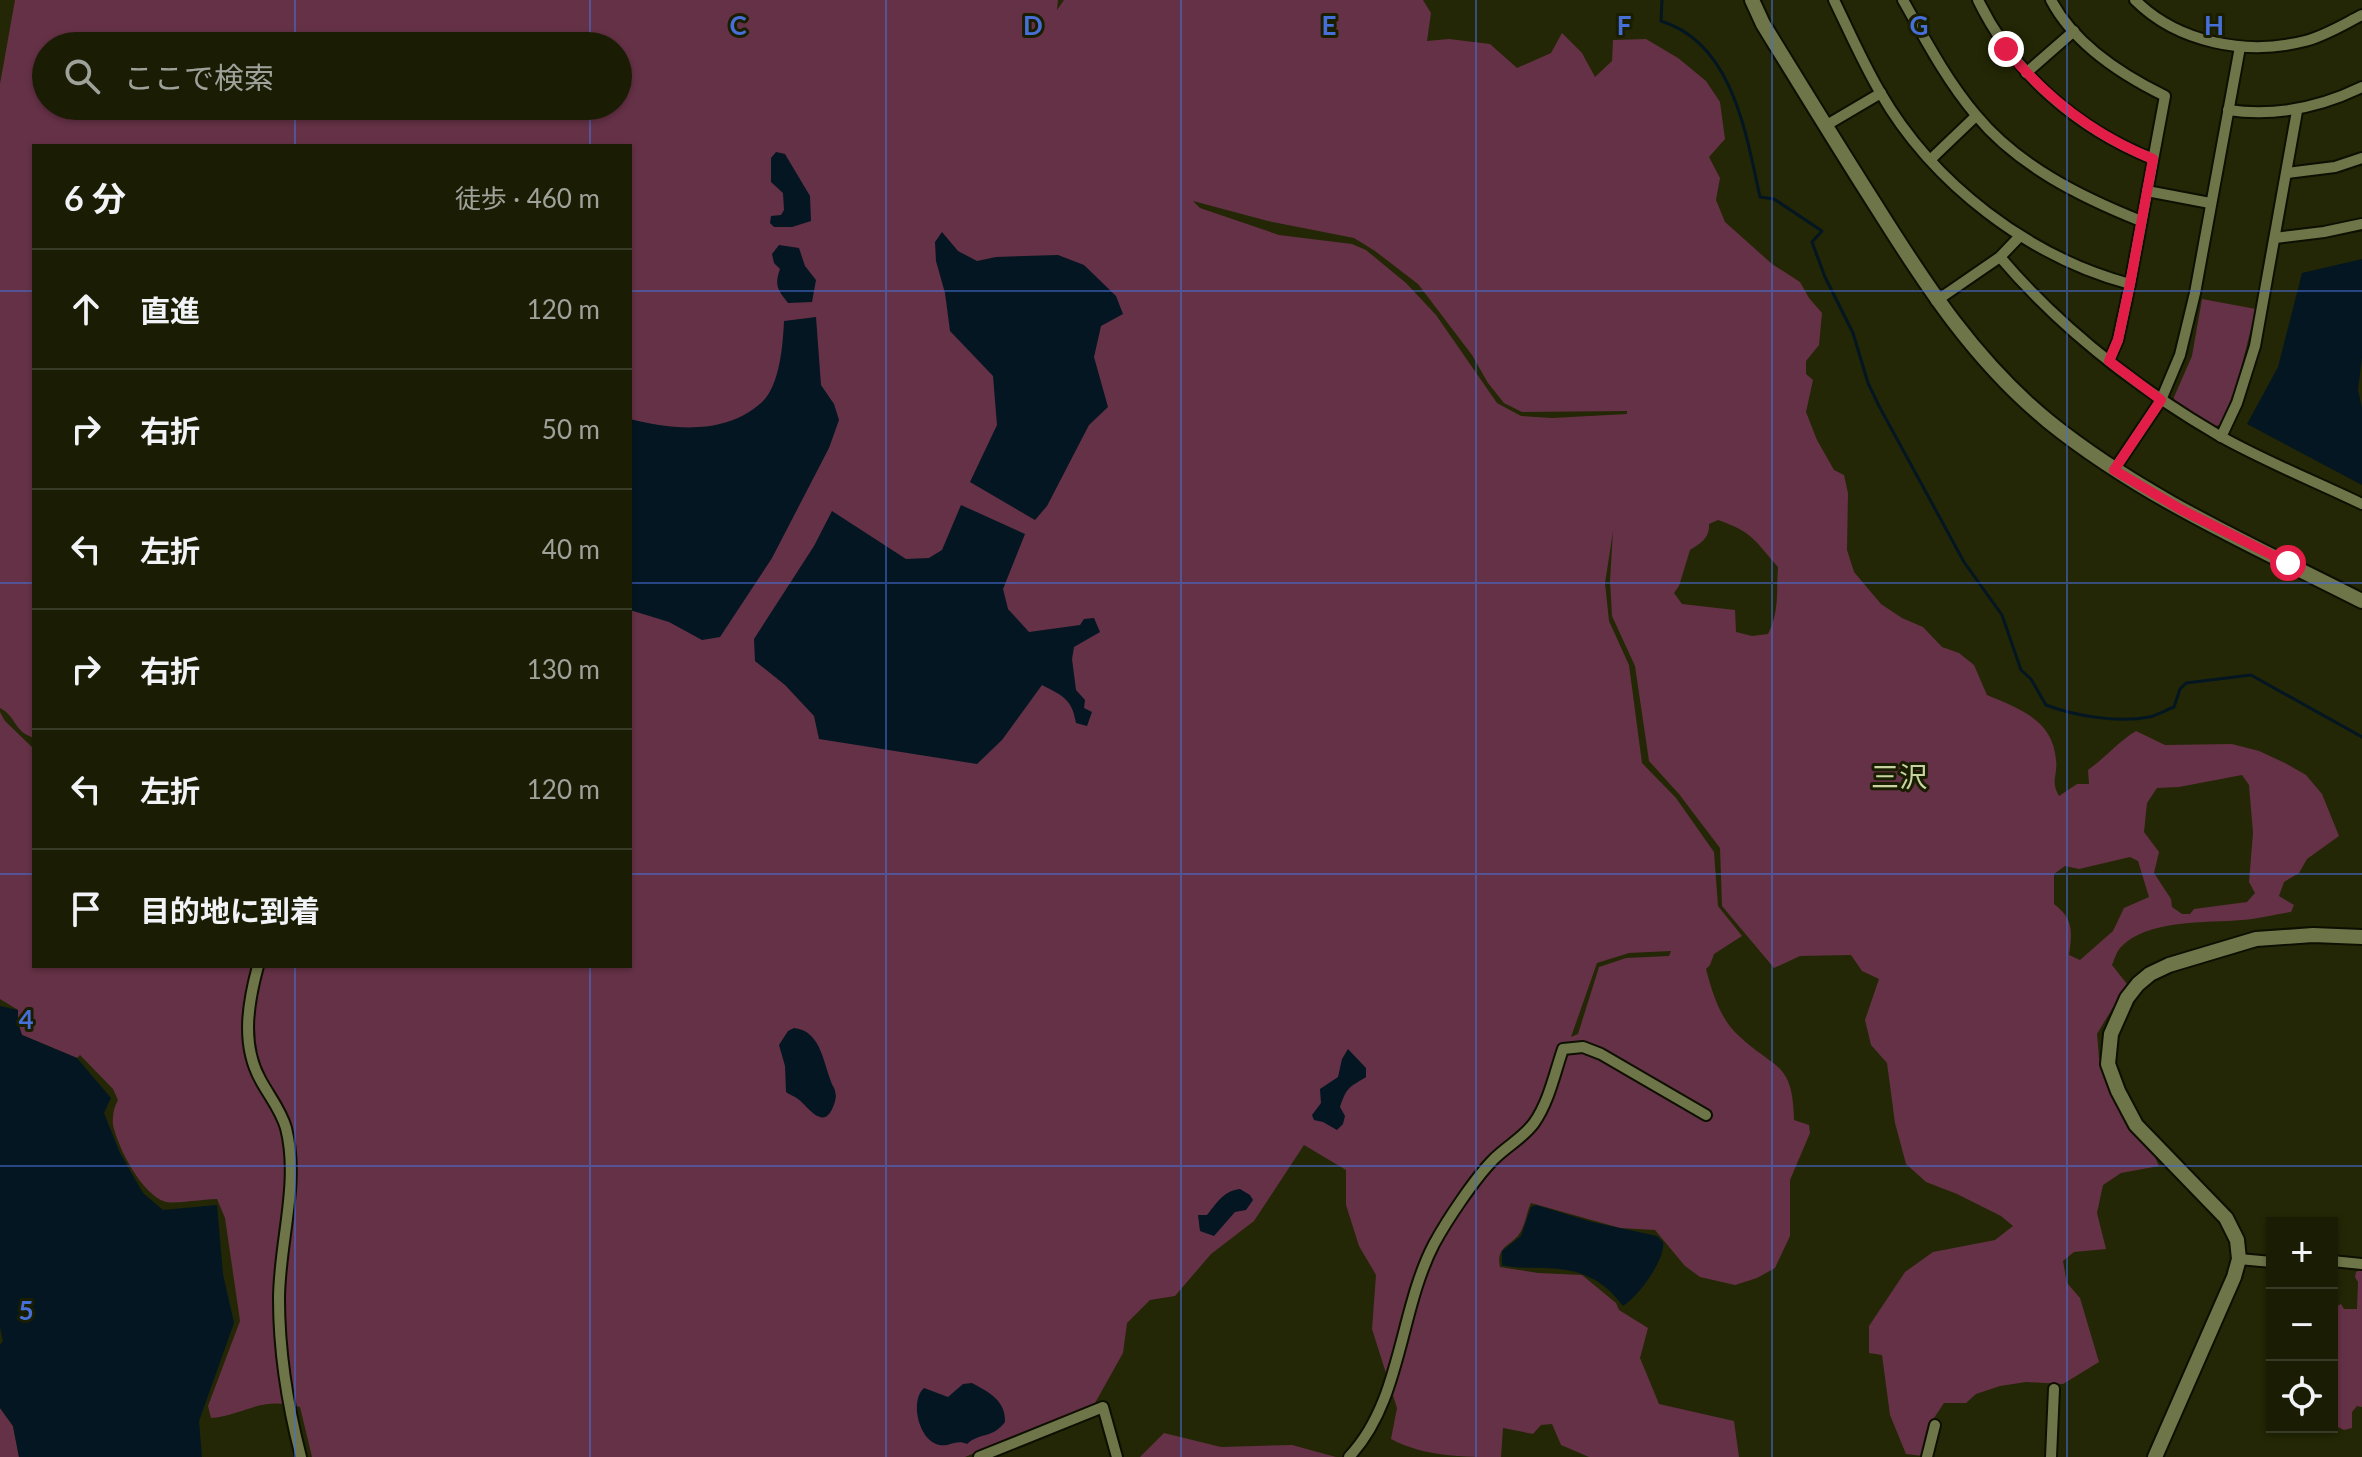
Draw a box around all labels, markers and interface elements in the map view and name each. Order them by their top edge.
text: C [729,9,747,41]
text: D [1023,9,1043,41]
text: E [1322,9,1336,41]
text: F [1617,9,1631,41]
text: G [1910,9,1928,41]
text: H [2204,9,2224,41]
route end [1988,31,2024,67]
search box [32,32,632,120]
icon: search [60,54,104,98]
text: ここで検索 [124,59,274,95]
text: 6 分 [64,177,126,218]
text: 徒歩 · 460 m [455,182,600,214]
icon: ahead [64,287,108,331]
text: 直進 [140,292,200,328]
text: 120 m [527,293,600,325]
icon: right [64,407,108,451]
text: 右折 [140,412,200,448]
text: 50 m [542,413,600,445]
icon: left [64,527,108,571]
text: 左折 [140,532,200,568]
text: 40 m [542,533,600,565]
route start [2270,545,2306,581]
icon: right [64,647,108,691]
text: 右折 [140,652,200,688]
text: 130 m [527,653,600,685]
district label: 三沢 [1871,759,1927,793]
icon: left [64,767,108,811]
text: 左折 [140,772,200,808]
text: 120 m [527,773,600,805]
icon: arrive [64,887,108,931]
text: 目的地に到着 [140,892,320,928]
text: 4 [18,1003,34,1035]
map controls [2266,1217,2338,1433]
button: + [2266,1217,2338,1289]
button: − [2266,1289,2338,1361]
text: 5 [18,1294,34,1326]
button: locate [2266,1361,2338,1433]

